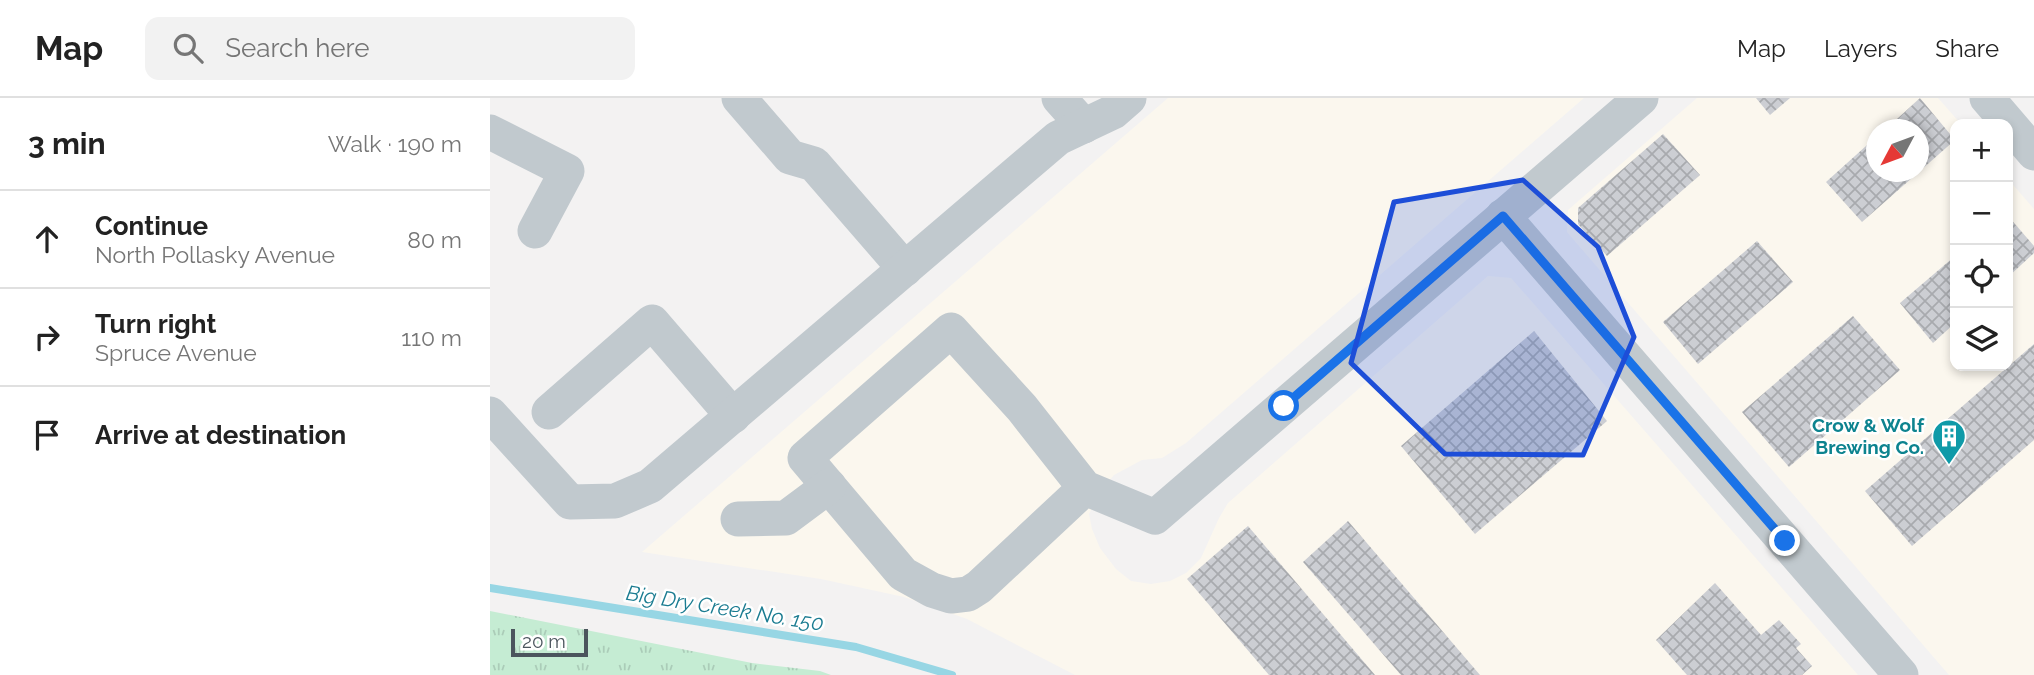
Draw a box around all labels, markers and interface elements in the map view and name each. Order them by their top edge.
search box [145,17,635,80]
text: Map [35,29,103,68]
icon: search [169,29,207,67]
text: Search here [225,33,370,63]
text: Map [1737,34,1786,63]
text: Layers [1824,34,1897,63]
text: Share [1935,34,1999,63]
north arrow [1866,119,1929,182]
map controls [1950,119,2013,371]
button: + [1950,119,2013,182]
text: 3 min [28,126,106,161]
text: Walk · 190 m [328,130,462,157]
button: − [1950,182,2013,245]
text: Continue [95,211,208,241]
icon: ahead [28,220,66,258]
text: 80 m [407,226,462,253]
text: North Pollasky Avenue [95,241,335,268]
button: locate [1950,245,2013,308]
button: layers [1950,308,2013,371]
text: Turn right [95,309,216,339]
icon: right [28,318,66,356]
text: 110 m [401,324,462,351]
text: Spruce Avenue [95,339,257,366]
route start [1268,390,1299,421]
place label: Crow & Wolf Brewing Co. [1812,414,1925,458]
icon: arrive [28,416,66,454]
building icon: Crow & Wolf Brewing Co. [1930,417,1968,466]
text: Arrive at destination [95,420,346,450]
route end [1769,525,1800,556]
water label: Big Dry Creek No. 150 [624,580,826,636]
scale bar [511,626,588,658]
text: 20 m [522,630,566,652]

